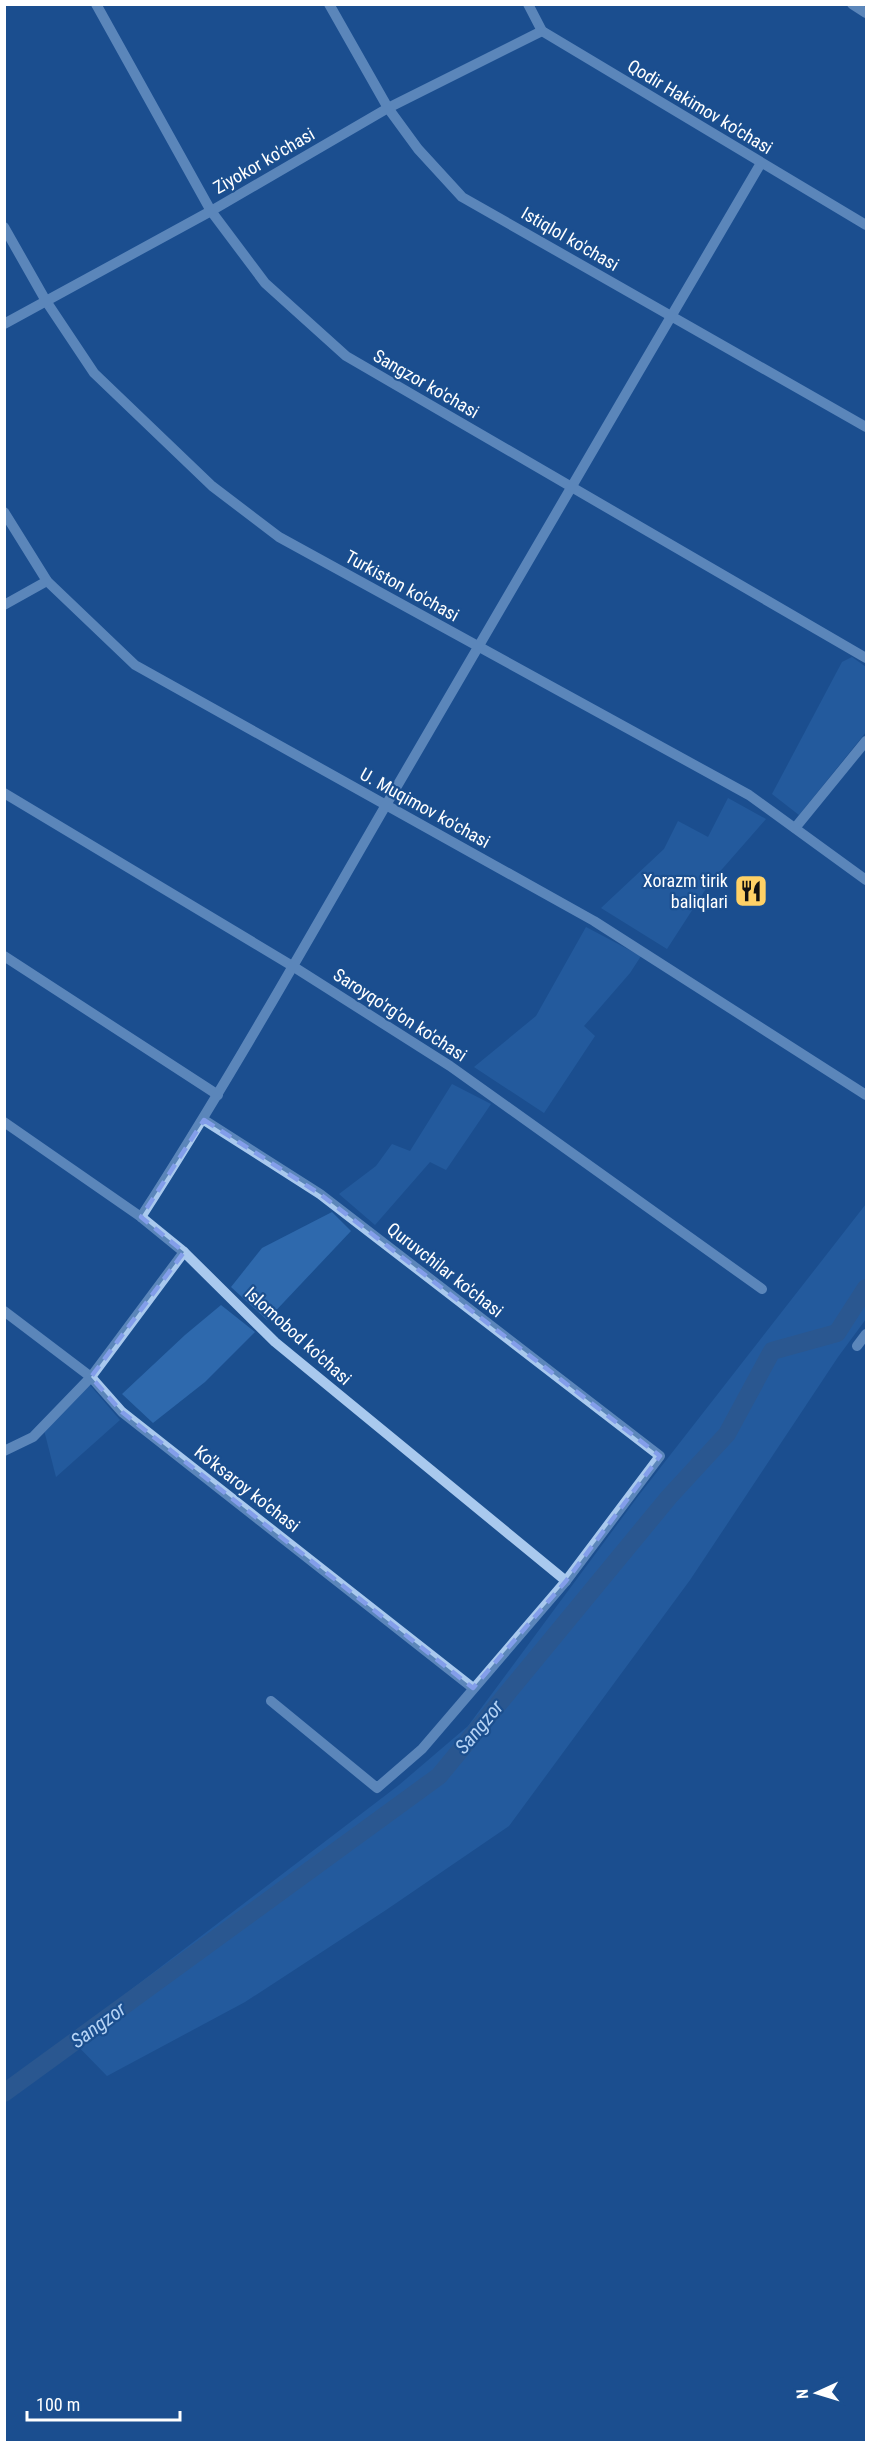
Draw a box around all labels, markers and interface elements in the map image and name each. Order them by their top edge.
street label: Qodir Hakimov ko'chasi [624,55,777,158]
street label: Ziyokor ko'chasi [209,123,318,198]
street label: Istiqlol ko'chasi [518,202,623,275]
street label: Sangzor ko'chasi [370,345,483,422]
street label: Turkiston ko'chasi [342,546,463,625]
street label: U. Muqimov ko'chasi [357,763,494,852]
place label: Xorazm tirik baliqlari [643,870,728,912]
restaurant icon: Xorazm tirik baliqlari [733,873,769,909]
street label: Saroyqo'rg'on ko'chasi [330,964,471,1066]
street label: Quruvchilar ko'chasi [383,1218,507,1321]
street label: Islomobod ko'chasi [241,1282,356,1389]
street label: Ko'ksaroy ko'chasi [190,1441,304,1536]
water label: Sangzor [450,1695,509,1759]
water label: Sangzor [66,1996,131,2053]
north arrow [787,2363,847,2423]
scale bar [27,2384,180,2422]
text: N [793,2388,812,2400]
text: 100 m [36,2394,80,2415]

